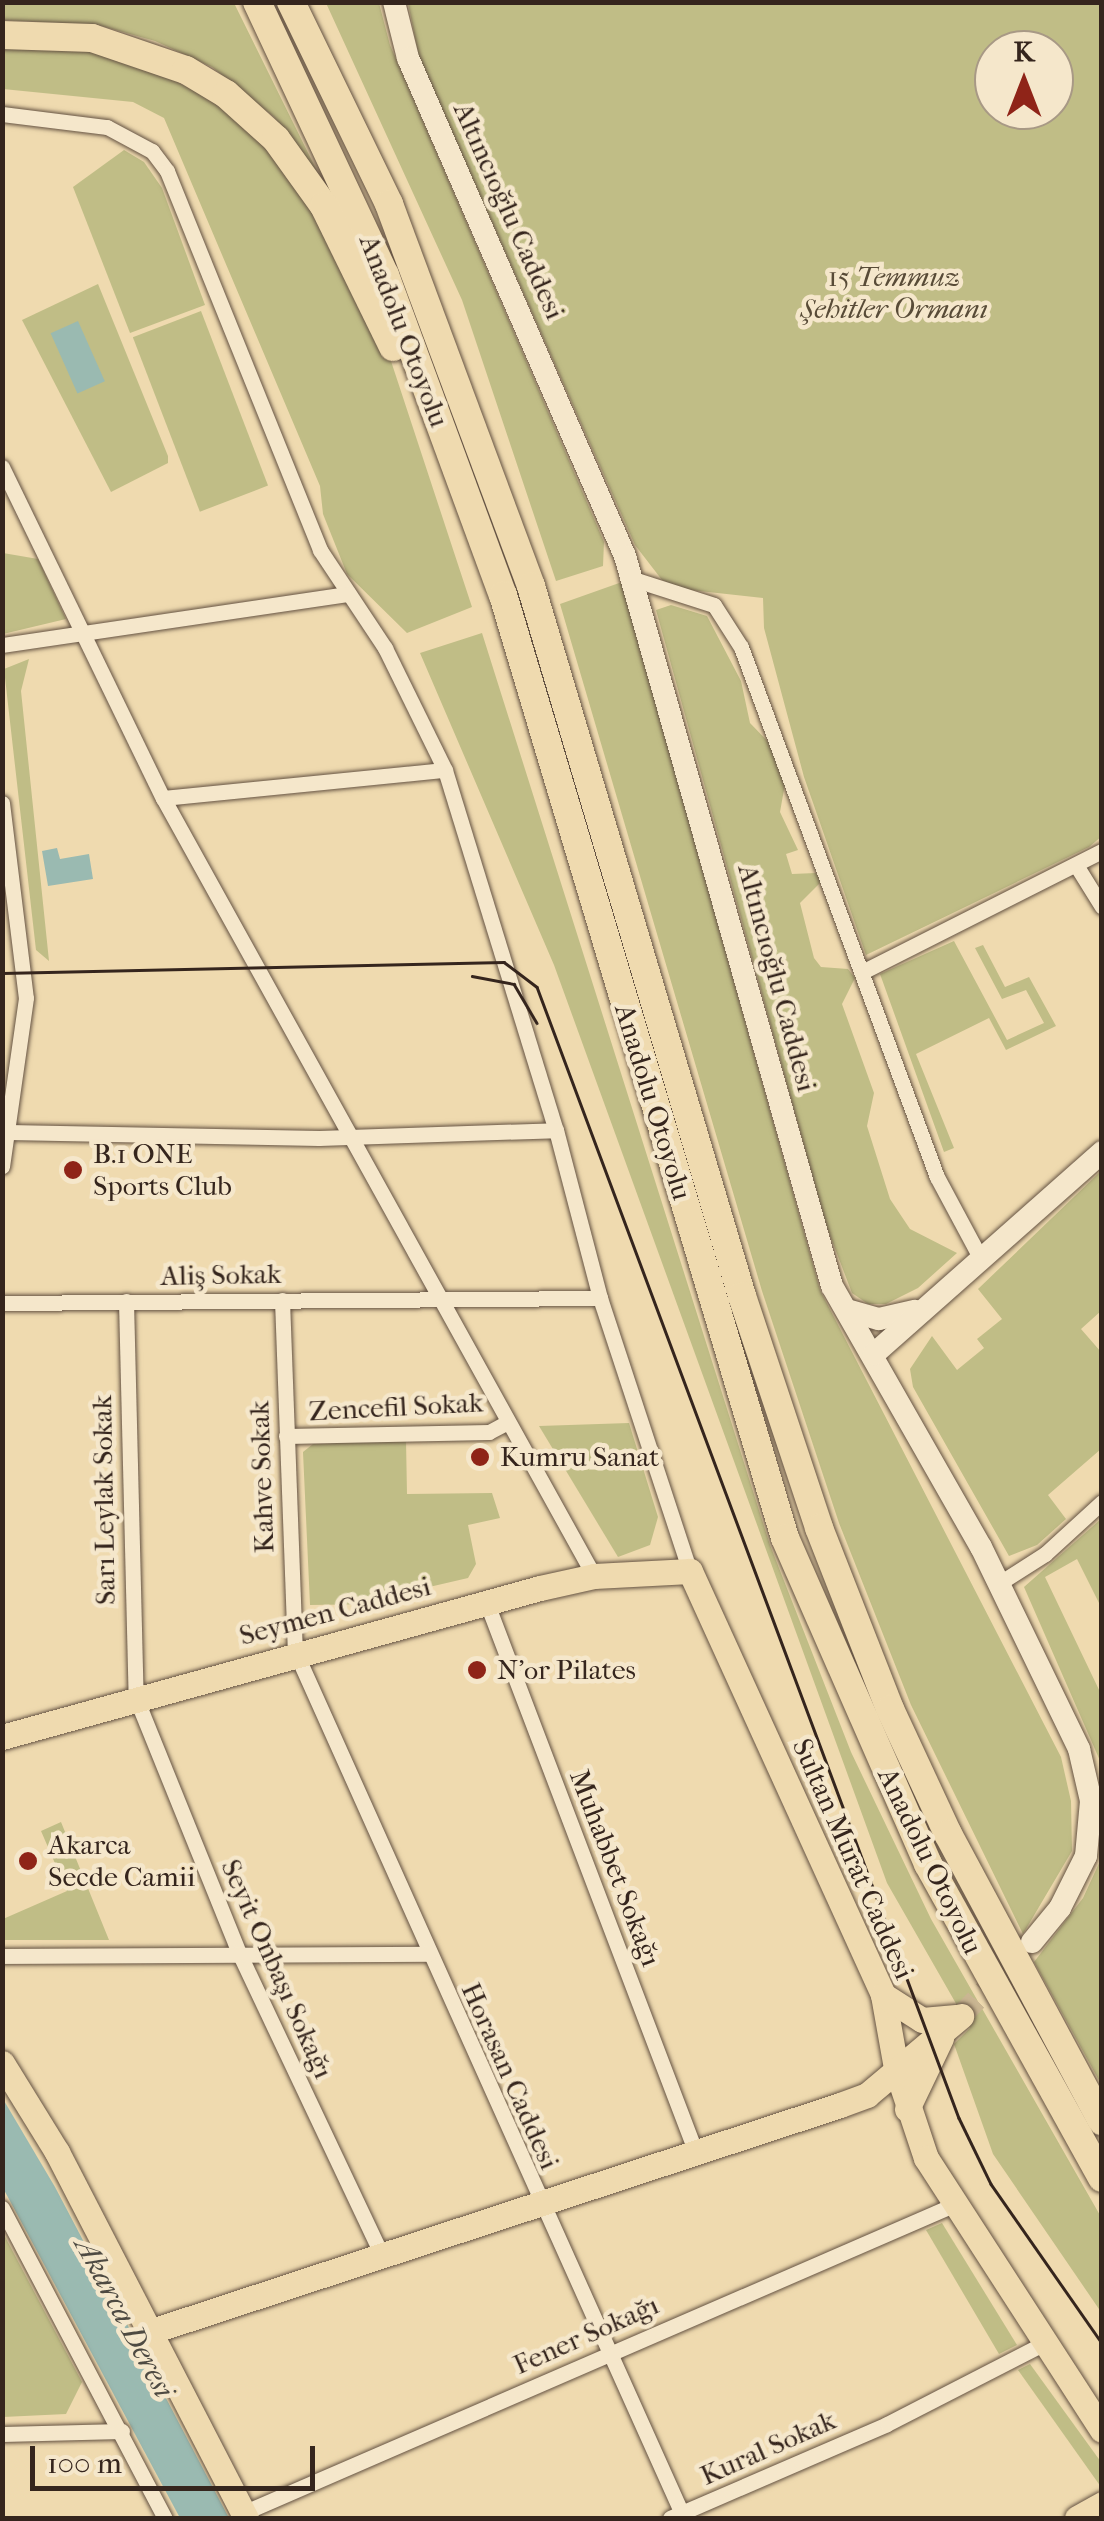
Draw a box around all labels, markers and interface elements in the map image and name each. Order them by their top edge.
north arrow [974,30,1074,130]
text: K [1014,35,1034,68]
street label: Altıncıoğlu Caddesi [446,97,572,325]
street label: Anadolu Otoyolu [352,230,456,432]
park label: 15 Temmuz Şehitler Ormanı [800,260,988,326]
street label: Altıncıoğlu Caddesi [730,861,824,1095]
street label: Anadolu Otoyolu [607,1000,699,1204]
place label: B.1 ONE Sports Club [93,1137,232,1203]
marker: B.1 ONE Sports Club [62,1159,84,1181]
street label: Aliş Sokak [160,1257,282,1293]
street label: Zencefil Sokak [308,1386,484,1428]
street label: Sarı Leylak Sokak [85,1395,123,1605]
street label: Kahve Sokak [243,1400,281,1554]
place label: Kumru Sanat [500,1440,659,1474]
marker: Kumru Sanat [469,1446,491,1468]
street label: Seymen Caddesi [236,1569,434,1653]
place label: N'or Pilates [497,1653,636,1687]
marker: N'or Pilates [466,1659,488,1681]
street label: Sultan Murat Caddesi [785,1734,921,1984]
street label: Anadolu Otoyolu [870,1762,990,1960]
street label: Muhabbet Sokağı [562,1765,668,1971]
place label: Akarca Secde Camii [48,1828,195,1894]
marker: Akarca Secde Camii [17,1850,39,1872]
street label: Seyit Onbaşı Sokağı [214,1854,340,2084]
street label: Horasan Caddesi [454,1977,566,2175]
water label: Akarca Deresi [67,2232,181,2404]
street label: Fener Sokağı [508,2288,664,2382]
street label: Kural Sokak [695,2403,841,2493]
scale bar [35,2426,320,2488]
text: 100 m [47,2446,122,2481]

